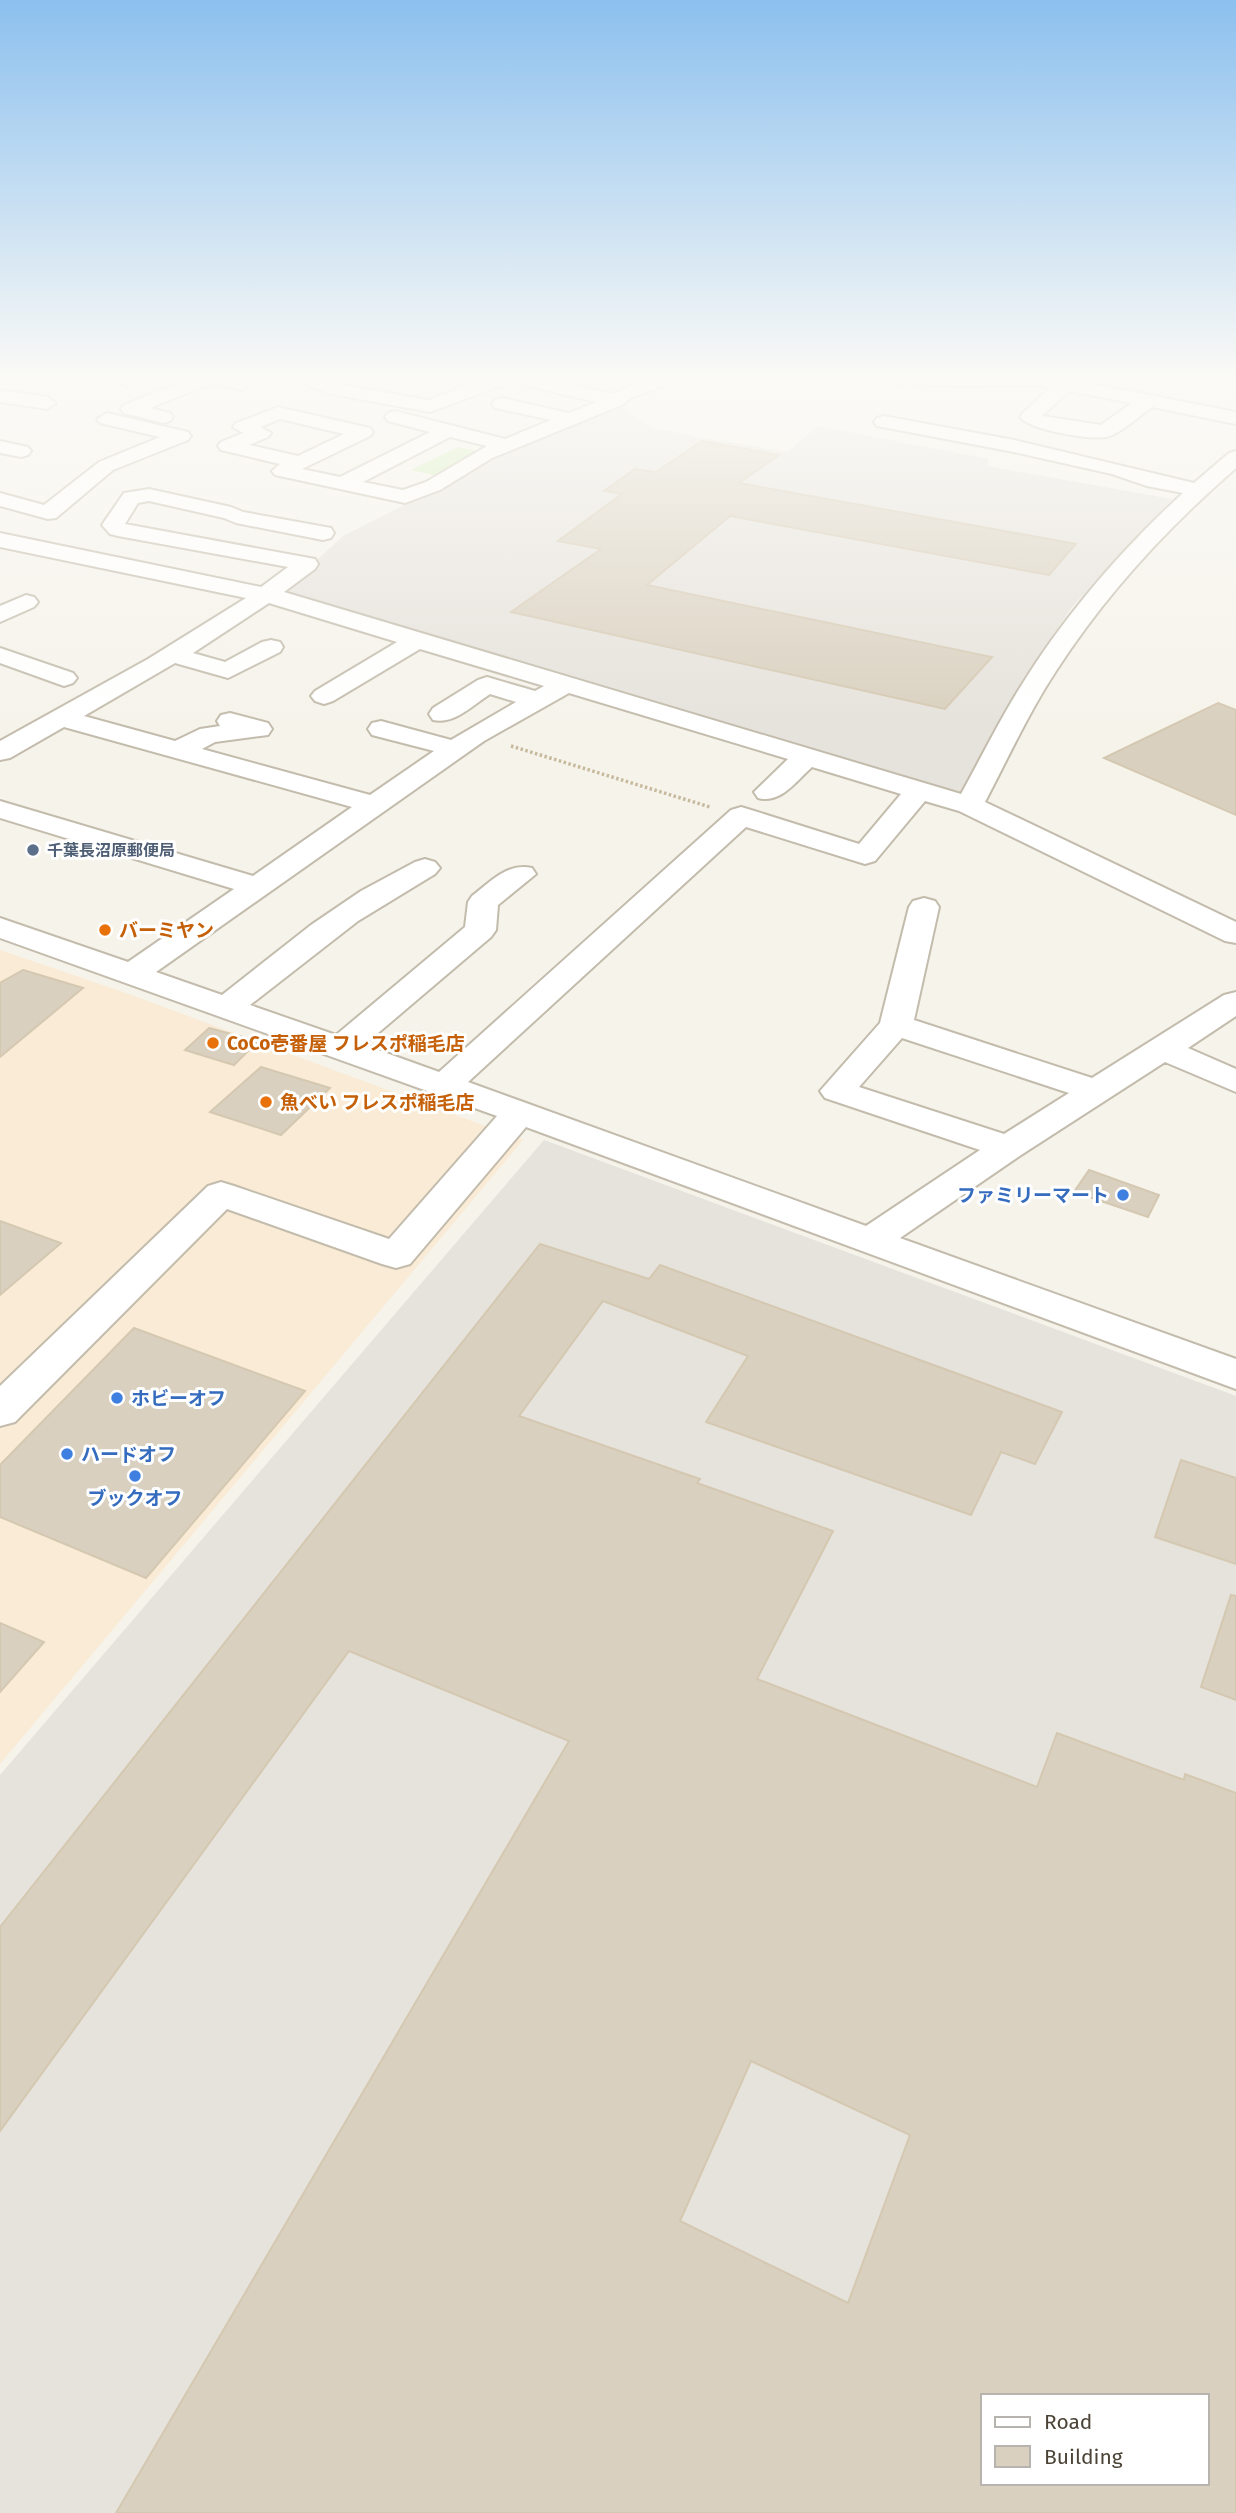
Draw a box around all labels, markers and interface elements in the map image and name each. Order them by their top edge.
place label: 千葉長沼原郵便局 [47,841,175,860]
marker: 千葉長沼原郵便局 [25,842,41,858]
place label: バーミヤン [119,919,214,942]
marker: バーミヤン [97,922,113,938]
place label: CoCo壱番屋 フレスポ稲毛店 [227,1032,465,1055]
marker: CoCo壱番屋 フレスポ稲毛店 [205,1035,221,1051]
place label: 魚べい フレスポ稲毛店 [280,1091,475,1114]
marker: 魚べい フレスポ稲毛店 [258,1094,274,1110]
place label: ファミリーマート [957,1184,1109,1207]
marker: ファミリーマート [1115,1187,1131,1203]
place label: ホビーオフ [131,1387,226,1410]
marker: ホビーオフ [109,1390,125,1406]
place label: ハードオフ [81,1443,176,1466]
marker: ハードオフ [59,1446,75,1462]
marker: ブックオフ [127,1468,143,1484]
place label: ブックオフ [87,1487,183,1510]
legend [981,2394,1208,2485]
text: Road [1044,2409,1092,2435]
text: Building [1044,2444,1123,2470]

